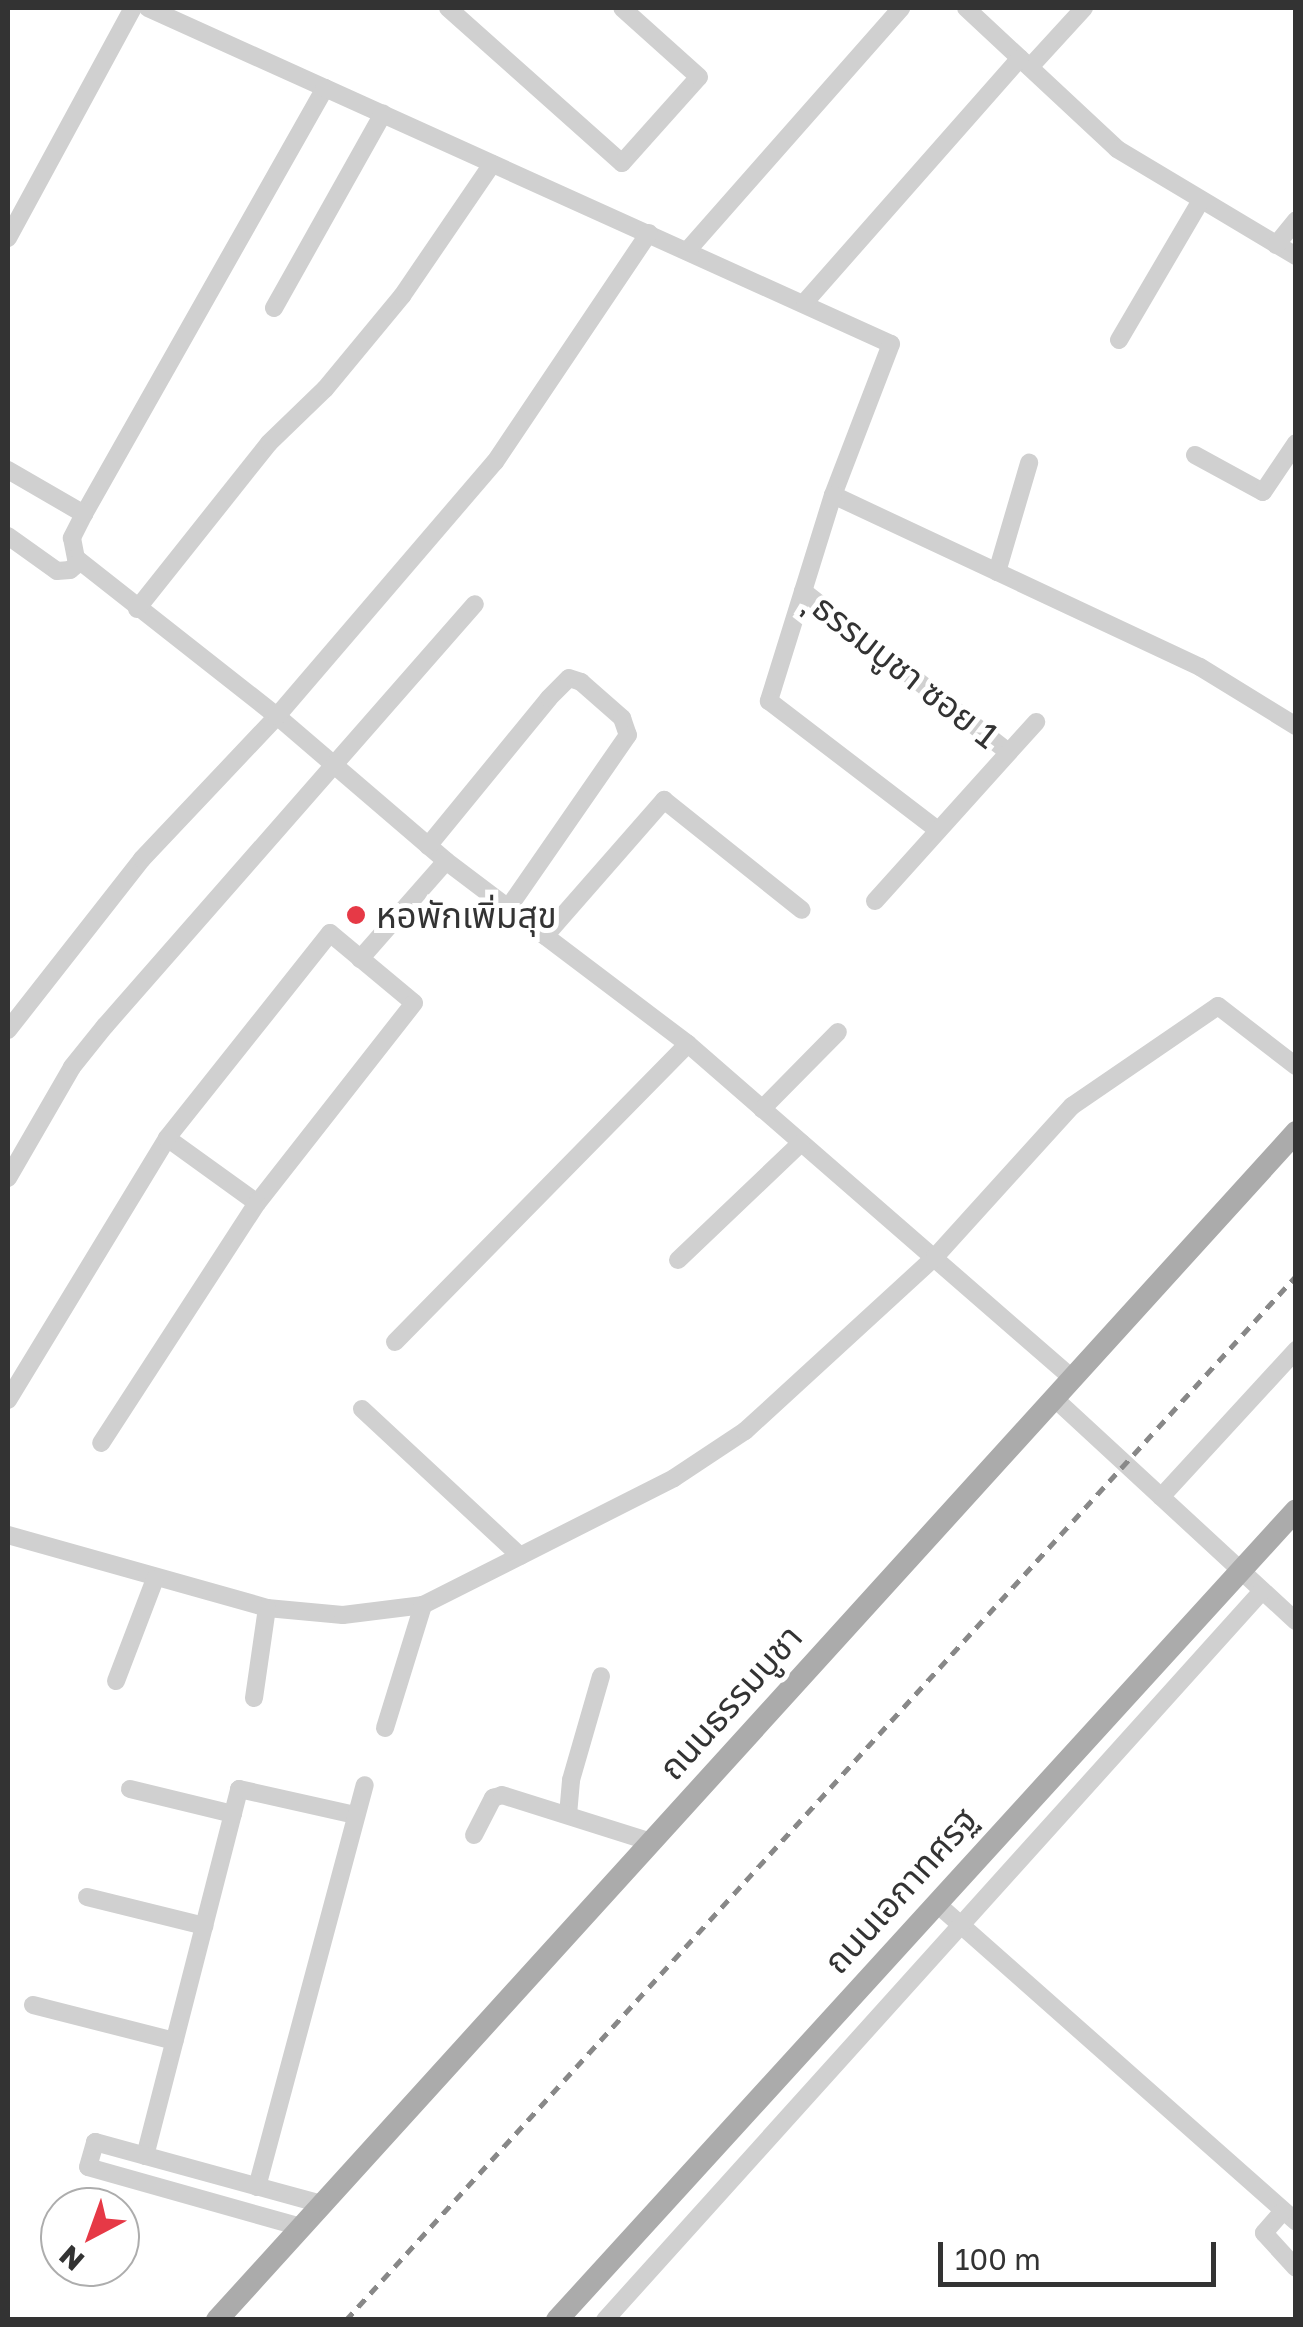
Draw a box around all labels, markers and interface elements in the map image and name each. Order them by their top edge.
street label: ุธรรมบูชา ซอย 1 [805,585,1007,757]
place label: หอพักเพิ่มสุข [376,894,557,936]
marker: หอพักเพิ่มสุข [345,904,367,926]
street label: ถนนธรรมบูชา [650,1616,810,1788]
street label: ถนนเอกาทศรฐ [815,1798,985,1982]
north arrow [40,2187,140,2287]
scale bar [943,2222,1220,2284]
text: N [52,2239,90,2278]
text: 100 m [955,2241,1041,2277]

